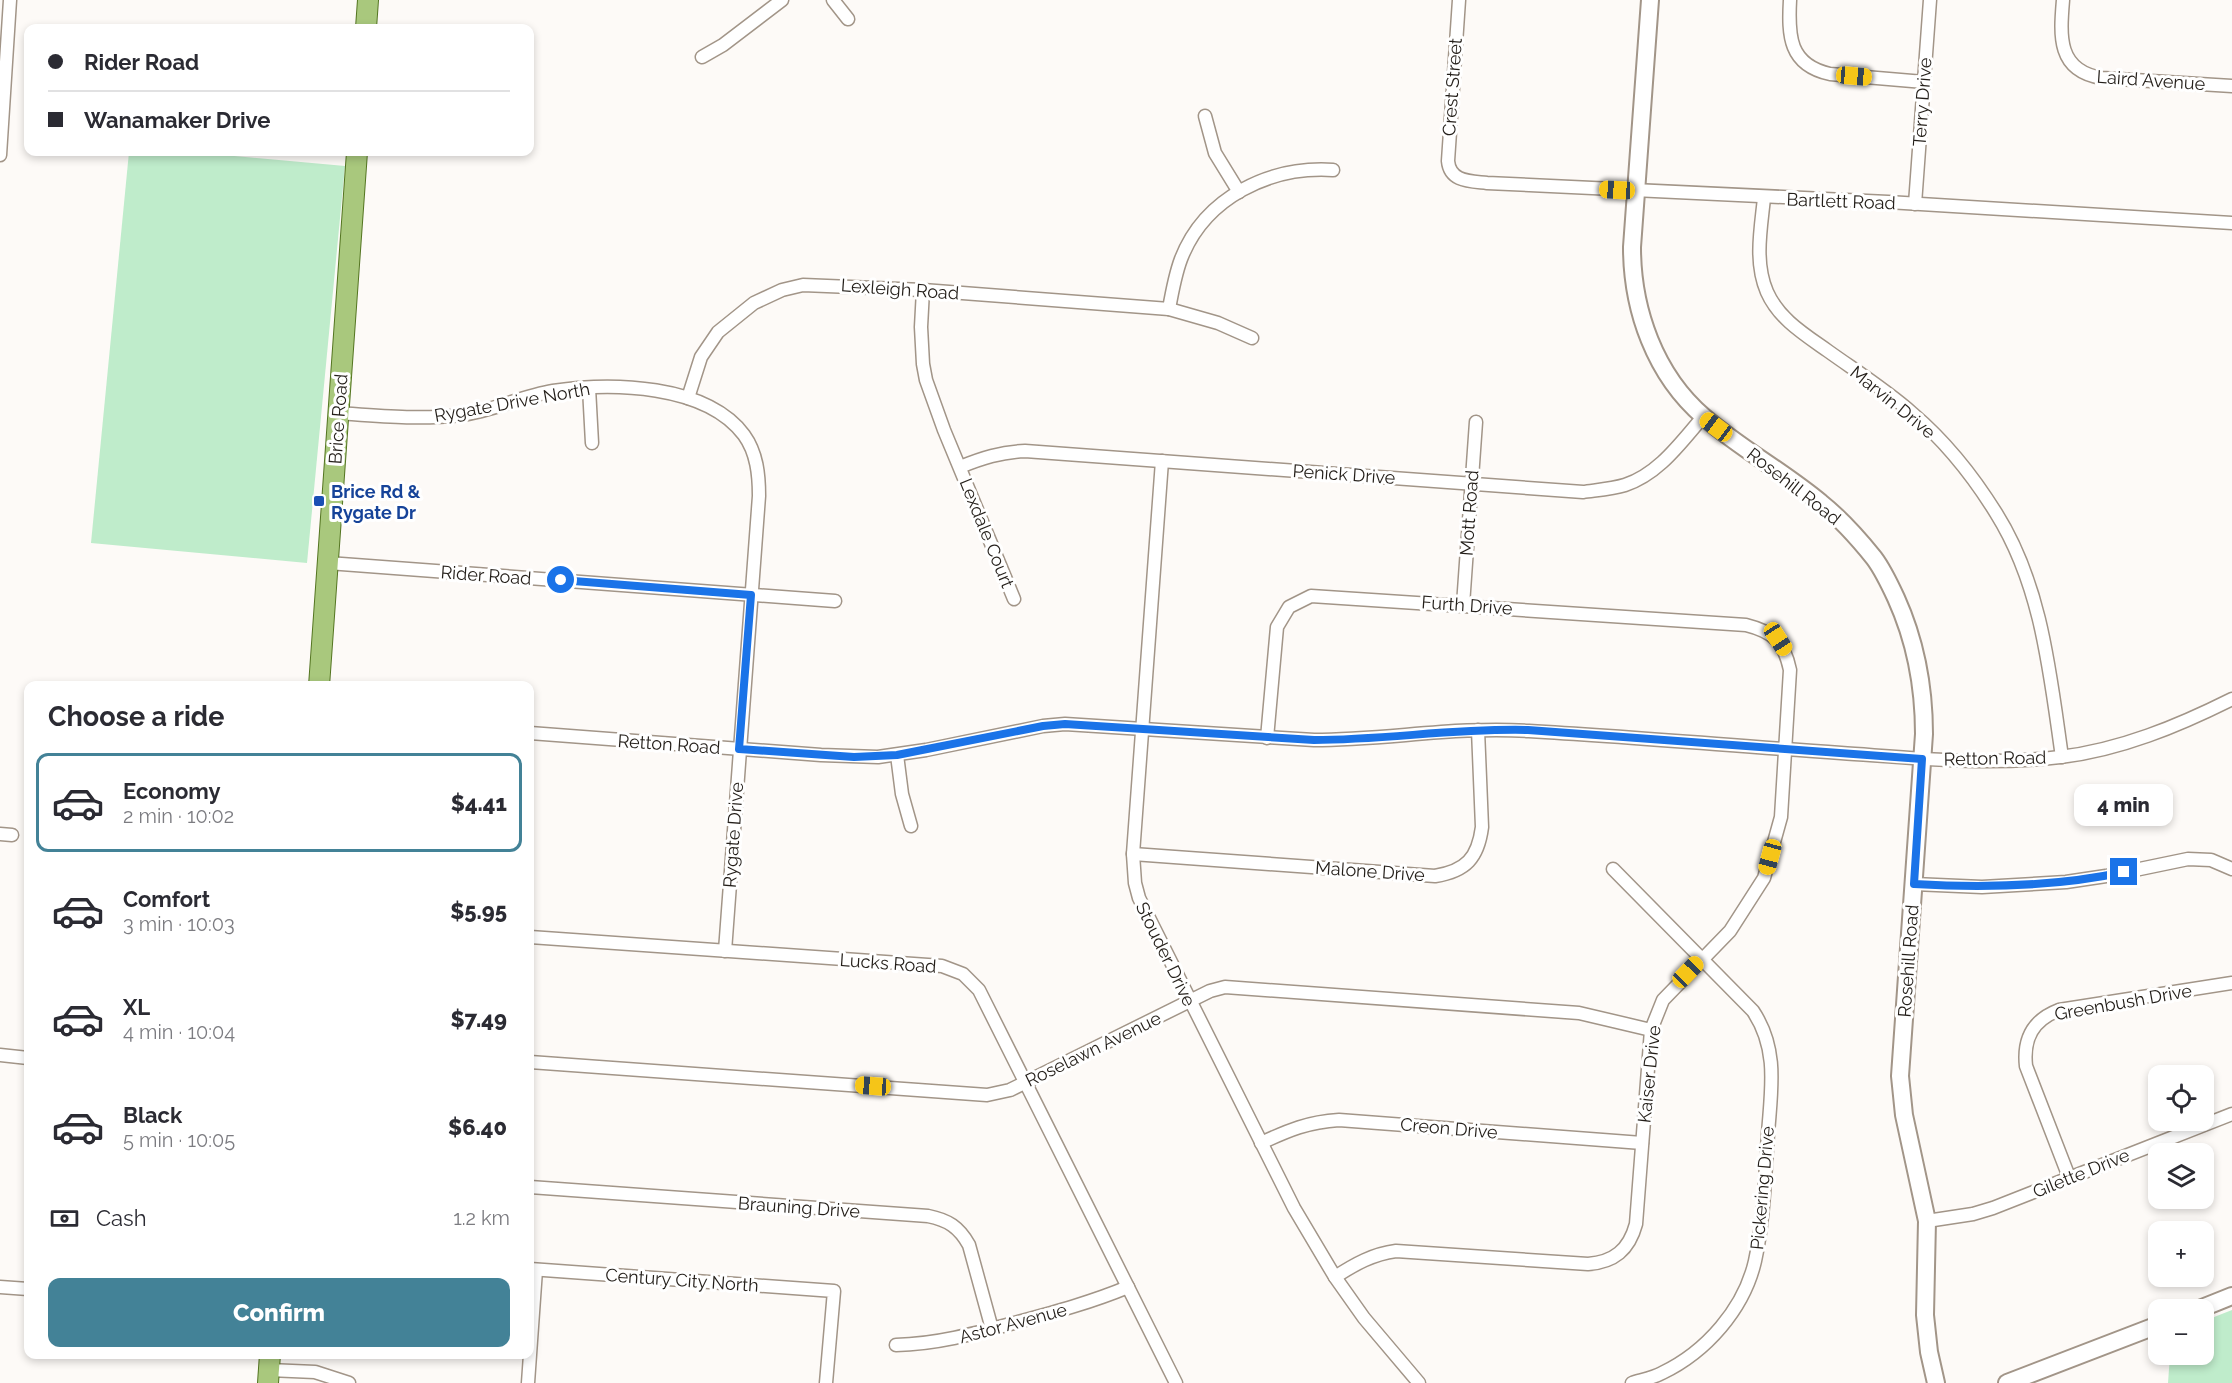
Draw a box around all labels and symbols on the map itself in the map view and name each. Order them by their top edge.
street label: Crest Street [1438,37,1466,137]
street label: Terry Drive [1908,56,1936,147]
car [1835,65,1873,87]
street label: Laird Avenue [2096,66,2206,94]
car [1599,180,1635,200]
street label: Bartlett Road [1786,189,1896,213]
street label: Lexleigh Road [840,274,960,304]
street label: Marvin Drive [1846,361,1940,443]
street label: Brice Road [324,373,352,465]
street label: Rygate Drive North [432,378,592,426]
car [1696,409,1736,445]
street label: Rosehill Road [1743,443,1845,529]
street label: Penick Drive [1292,460,1397,488]
street label: Mott Road [1456,469,1482,557]
street label: Lexdale Court [955,475,1019,591]
place label: Brice Rd & Rygate Dr [331,481,421,523]
marker: Brice Rd & Rygate Dr [312,494,326,508]
street label: Rider Road [440,561,532,589]
route start [547,566,574,593]
street label: Furth Drive [1421,591,1514,619]
car [1761,619,1795,659]
street label: Retton Road [617,730,721,758]
street label: Retton Road [1943,747,2047,769]
street label: Rygate Drive [719,781,747,889]
callout: 4 min [2074,785,2174,827]
car [1757,837,1783,877]
street label: Malone Drive [1315,857,1426,885]
route end [2110,858,2137,885]
street label: Stouder Drive [1132,899,1200,1010]
street label: Rosehill Road [1894,904,1922,1018]
street label: Lucks Road [839,949,937,977]
car [1669,953,1707,991]
street label: Greenbush Drive [2053,980,2194,1024]
street label: Roselawn Avenue [1022,1007,1165,1091]
street label: Kaiser Drive [1633,1024,1665,1124]
car [854,1076,892,1096]
street label: Creon Drive [1399,1113,1499,1143]
street label: Pickering Drive [1746,1125,1778,1251]
street label: Gilette Drive [2030,1144,2133,1202]
street label: Brauning Drive [737,1192,861,1222]
street label: Century City North [605,1264,759,1296]
street label: Astor Avenue [957,1298,1069,1347]

